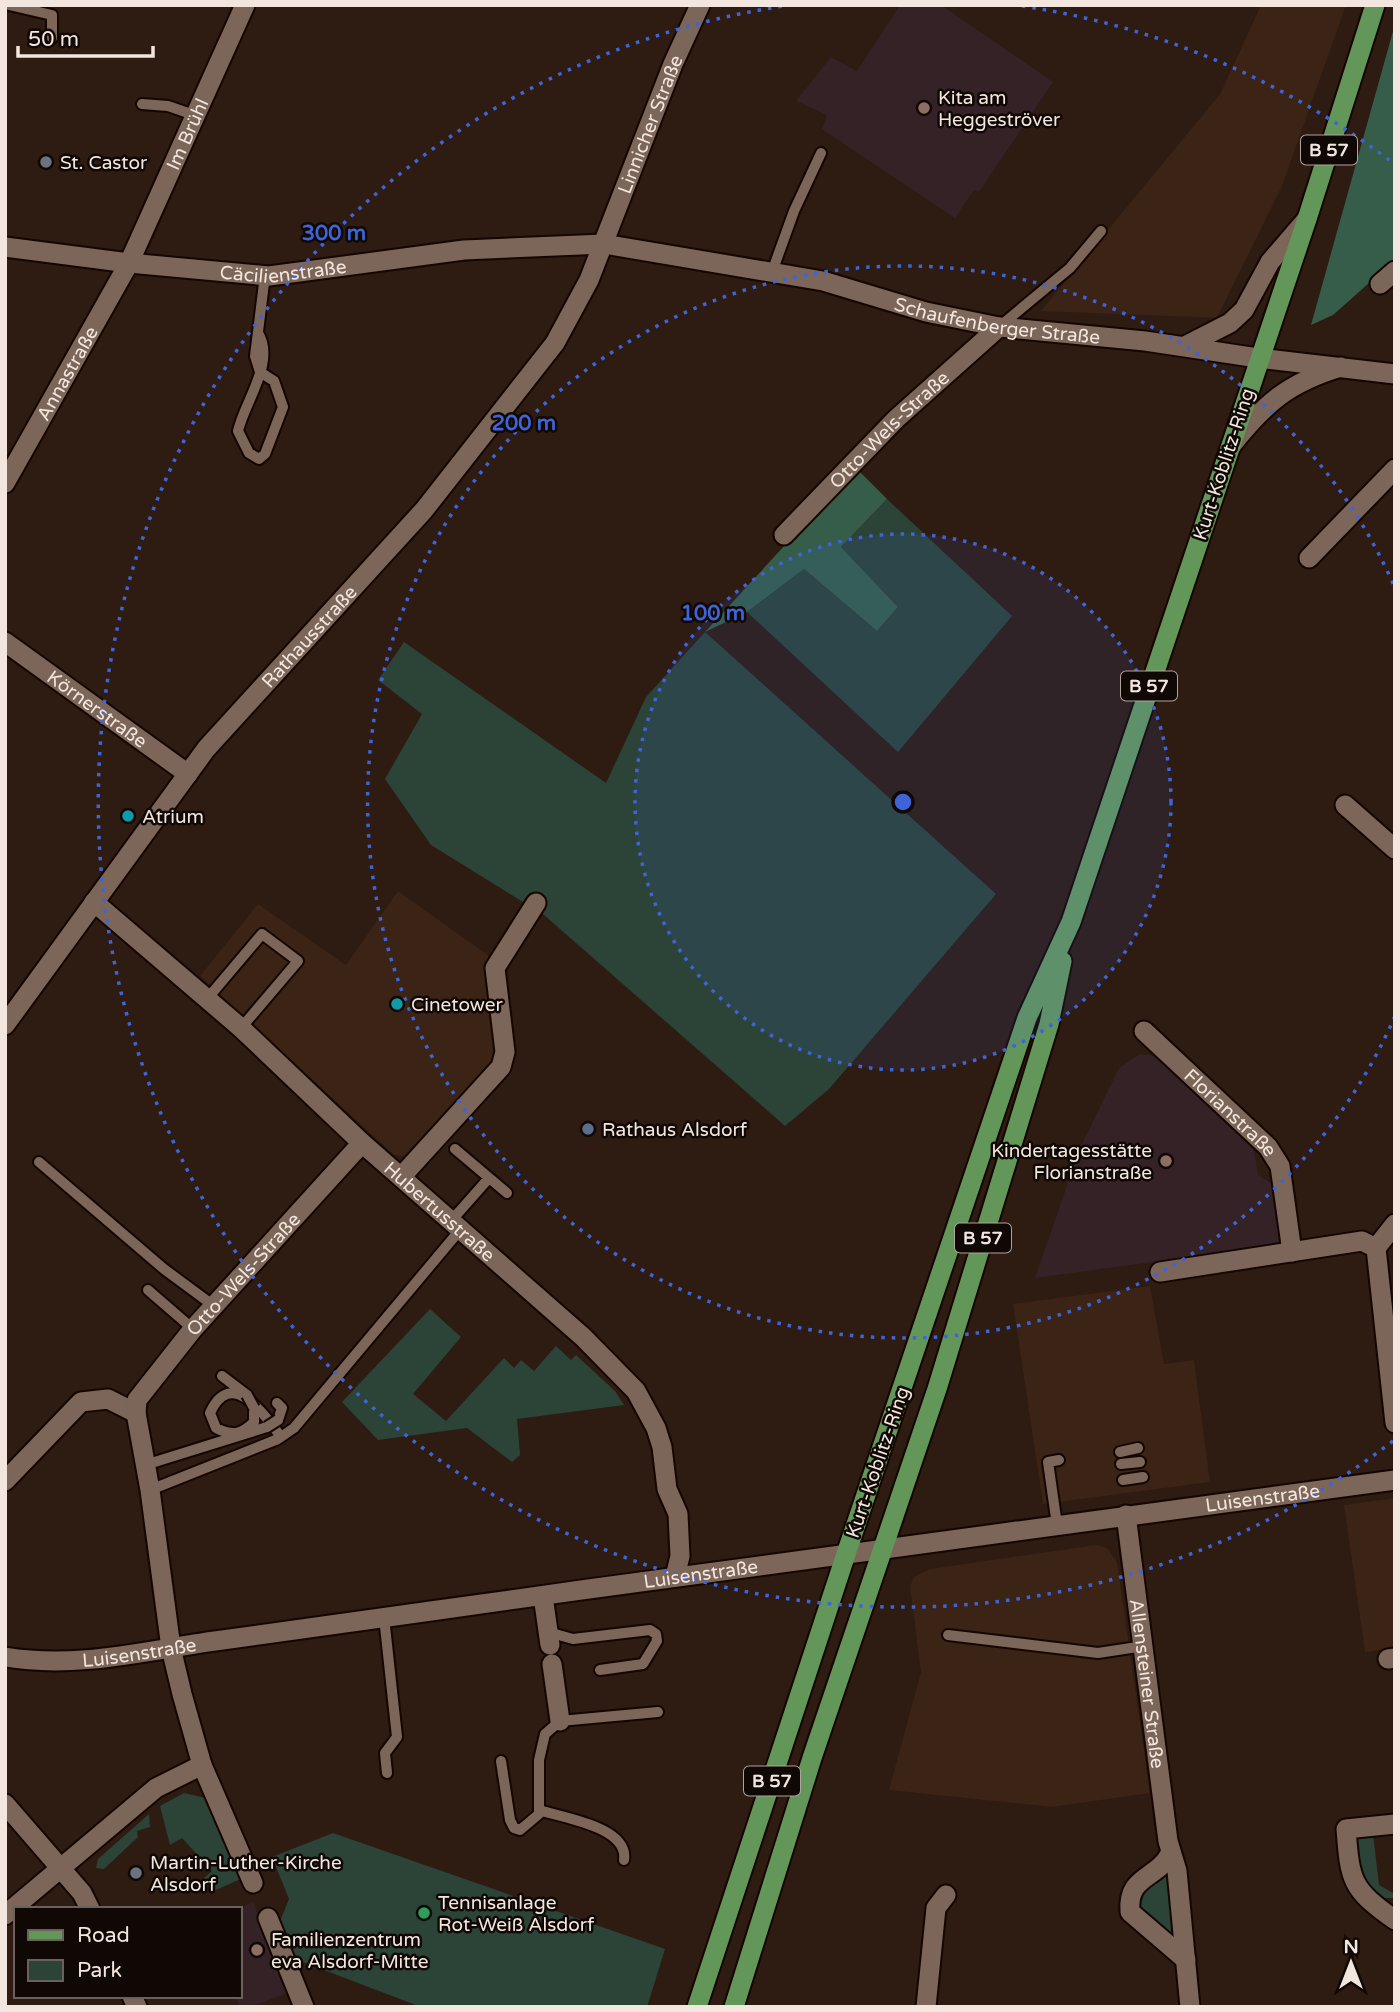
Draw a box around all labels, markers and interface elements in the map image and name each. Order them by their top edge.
scale bar [18,14,152,58]
text: 50 m [28,27,79,52]
street label: Linnicher Straße [614,52,688,197]
place label: Kita am Heggeströver [938,87,1061,131]
street label: Im Brühl [162,95,214,173]
marker: Kita am Heggeströver [916,100,932,116]
road number: B 57 [1301,135,1357,164]
place label: St. Castor [60,152,148,174]
marker: St. Castor [38,154,54,170]
text: 300 m [302,221,366,246]
street label: Cäcilienstraße [219,256,348,288]
street label: Schaufenberger Straße [892,293,1101,349]
street label: Annastraße [32,323,103,425]
street label: Otto-Wels-Straße [825,367,954,493]
street label: Kurt-Koblitz-Ring [1189,385,1259,543]
text: 200 m [492,411,556,436]
street label: Rathausstraße [257,581,362,693]
text: 100 m [681,601,745,626]
street label: Körnerstraße [43,666,151,753]
road number: B 57 [1121,672,1177,700]
centre of rings [891,790,915,814]
place label: Atrium [142,806,204,828]
marker: Atrium [120,808,136,824]
place label: Cinetower [411,994,503,1016]
marker: Cinetower [389,996,405,1012]
street label: Florianstraße [1179,1064,1281,1161]
place label: Rathaus Alsdorf [602,1119,748,1141]
marker: Rathaus Alsdorf [580,1121,596,1137]
place label: Kindertagesstätte Florianstraße [991,1140,1152,1184]
marker: Kindertagesstätte Florianstraße [1158,1153,1174,1169]
street label: Hubertusstraße [379,1157,499,1267]
street label: Otto-Wels-Straße [182,1209,305,1341]
road number: B 57 [955,1224,1011,1252]
street label: Kurt-Koblitz-Ring [842,1384,914,1541]
street label: Luisenstraße [1204,1480,1321,1517]
street label: Luisenstraße [642,1556,759,1593]
street label: Allensteiner Straße [1125,1598,1169,1770]
street label: Luisenstraße [81,1634,198,1672]
road number: B 57 [744,1766,800,1796]
place label: Martin-Luther-Kirche Alsdorf [150,1852,342,1896]
marker: Martin-Luther-Kirche Alsdorf [128,1865,144,1881]
place label: Tennisanlage Rot-Weiß Alsdorf [438,1892,595,1936]
marker: Tennisanlage Rot-Weiß Alsdorf [416,1905,432,1921]
legend [14,1907,242,1998]
text: Road [77,1923,130,1948]
north arrow [1316,1928,1386,1998]
place label: Familienzentrum eva Alsdorf-Mitte [271,1929,428,1973]
text: N [1343,1936,1359,1958]
marker: Familienzentrum eva Alsdorf-Mitte [249,1942,265,1958]
text: Park [77,1958,122,1983]

